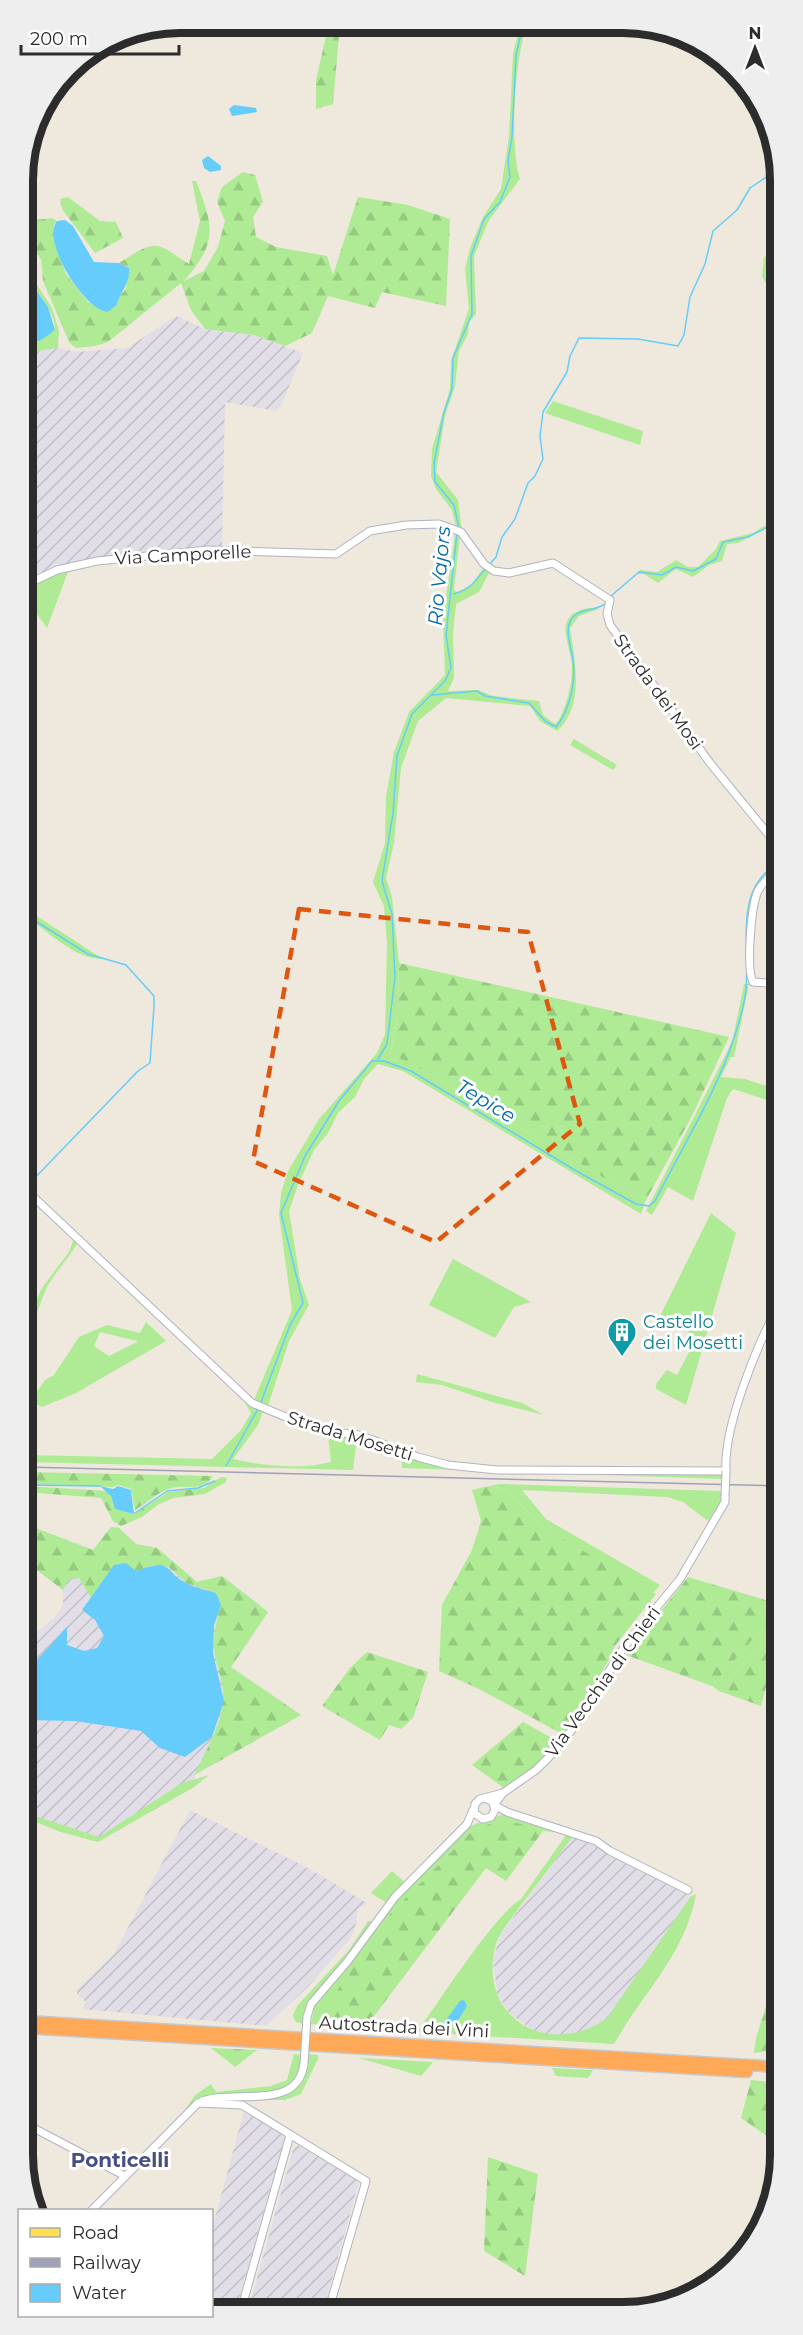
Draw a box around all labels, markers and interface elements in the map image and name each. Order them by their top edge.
scale bar [21,18,178,56]
north arrow [725,18,785,78]
text: N [749,24,761,43]
text: 200 m [30,28,88,50]
water label: Rio Vajors [423,525,455,627]
street label: Via Camporelle [114,540,252,570]
street label: Strada dei Mosi [609,630,707,754]
water label: Tepice [452,1074,520,1128]
place label: Castello dei Mosetti [643,1311,743,1354]
building icon: Castello dei Mosetti [606,1316,638,1358]
street label: Strada Mosetti [284,1406,416,1466]
street label: Via Vecchia di Chieri [541,1602,665,1762]
street label: Autostrada dei Vini [318,2012,490,2042]
district label: Ponticelli [71,2148,169,2172]
legend [18,2209,213,2317]
text: Road [72,2222,119,2244]
text: Railway [72,2252,141,2274]
text: Water [72,2282,127,2304]

